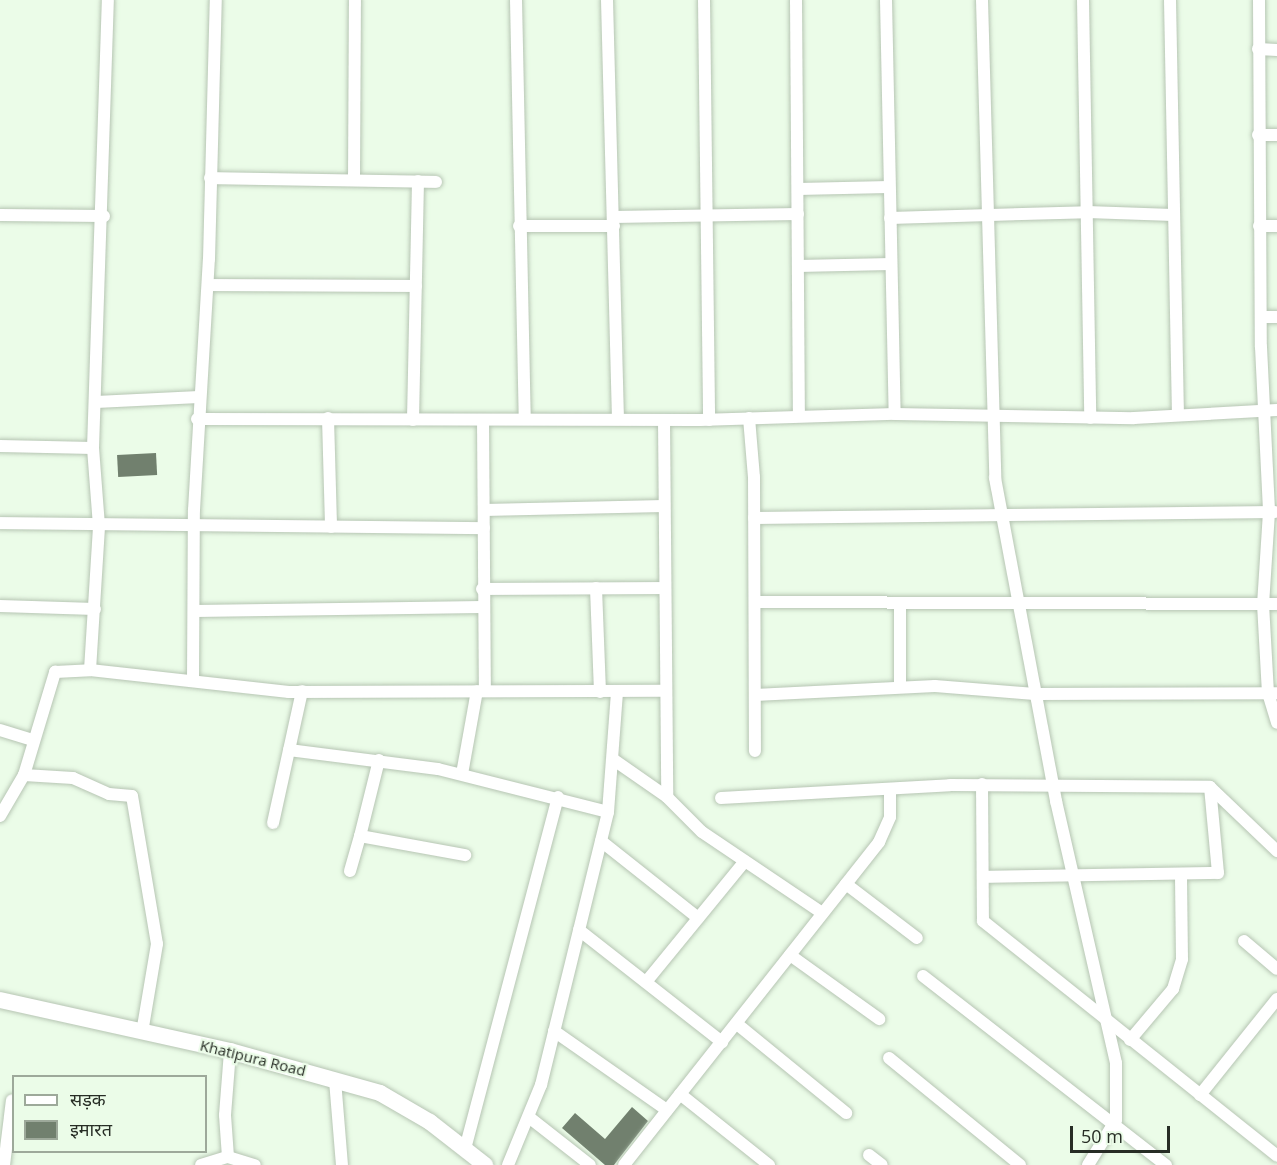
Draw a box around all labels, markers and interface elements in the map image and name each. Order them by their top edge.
street label: Khatipura Road [198,1036,308,1080]
legend [12,1075,207,1153]
text: सड़क [70,1087,106,1111]
scale bar [1073,1114,1174,1152]
text: इमारत [70,1117,112,1141]
text: 50 m [1081,1124,1123,1148]

